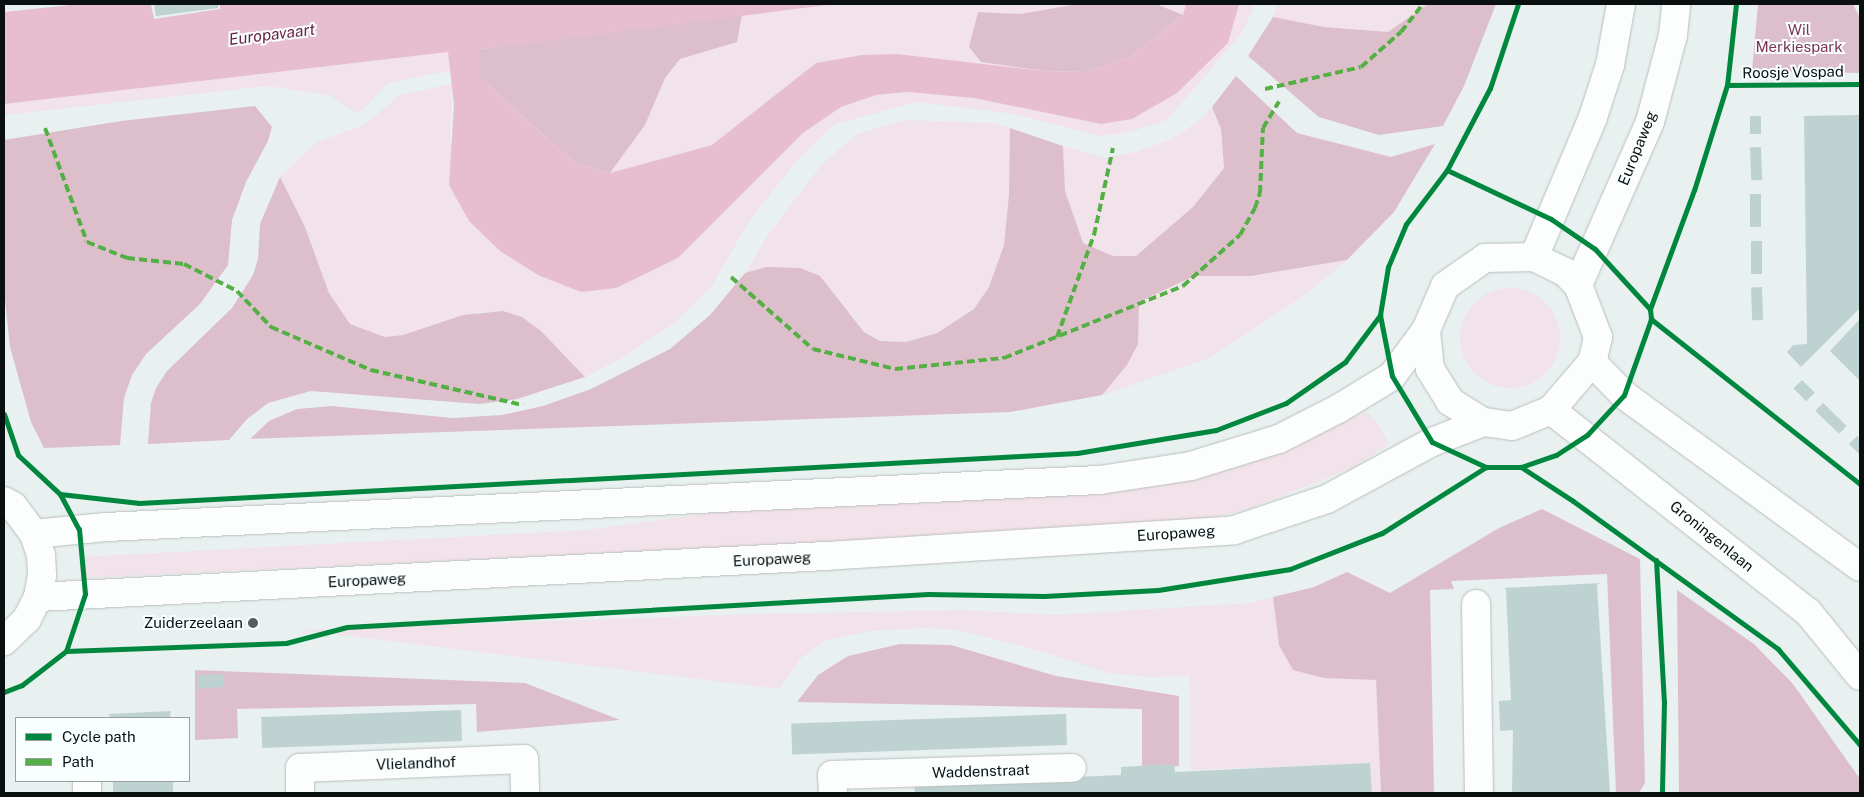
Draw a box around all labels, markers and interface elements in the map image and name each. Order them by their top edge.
water label: Europavaart [228,20,316,50]
park label: Wil Merkiespark [1755,20,1843,55]
street label: Roosje Vospad [1742,62,1844,82]
street label: Europaweg [1614,108,1660,188]
street label: Groningenlaan [1667,497,1757,575]
street label: Europaweg [1136,521,1216,545]
street label: Europaweg [732,548,812,570]
street label: Europaweg [327,569,407,591]
place label: Zuiderzeelaan [144,614,243,632]
marker: Zuiderzeelaan [247,617,259,629]
legend [15,717,190,782]
text: Cycle path [62,728,136,745]
text: Path [62,753,94,770]
street label: Vlielandhof [376,753,456,773]
street label: Waddenstraat [932,760,1030,782]

